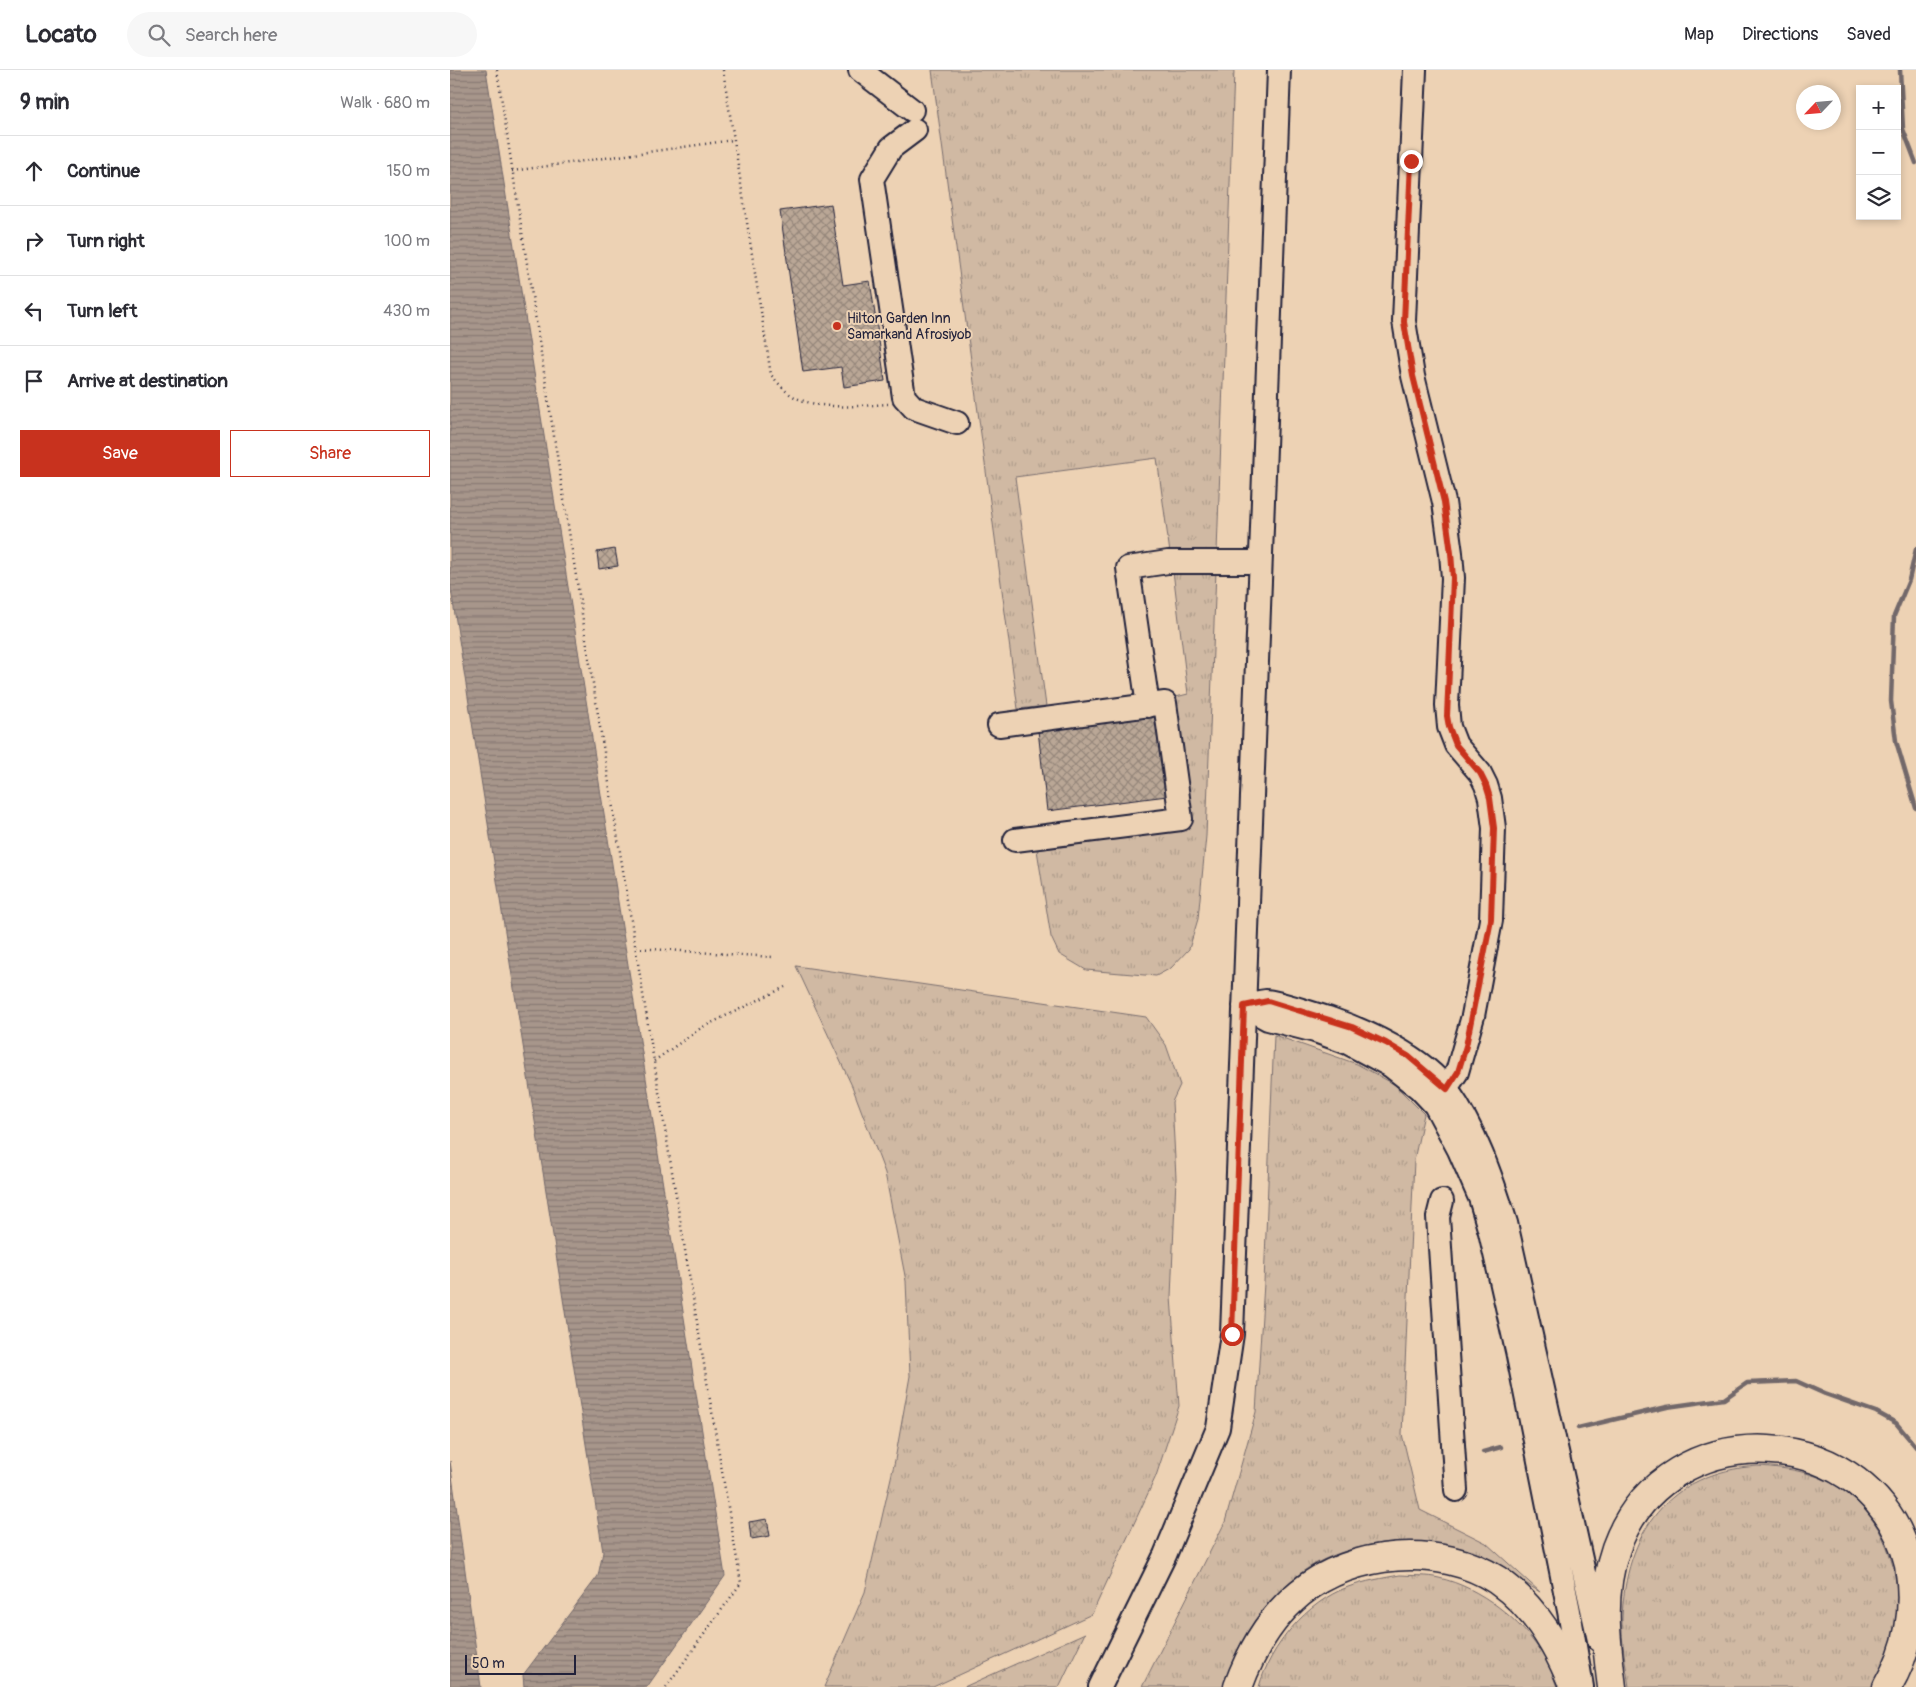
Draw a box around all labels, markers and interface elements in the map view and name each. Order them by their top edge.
search box [127,12,477,57]
text: Locato [25,20,97,49]
icon: search [145,21,173,49]
text: Search here [185,23,277,47]
text: Map [1684,23,1714,46]
text: Directions [1742,23,1818,46]
text: Saved [1846,23,1891,46]
north arrow [1796,85,1841,130]
map controls [1856,85,1901,220]
button: + [1856,85,1901,130]
text: 9 min [20,89,69,116]
text: Walk · 680 m [340,93,430,113]
button: − [1856,130,1901,175]
route end [1400,150,1423,173]
icon: ahead [20,157,48,185]
text: Continue [67,159,140,183]
text: 150 m [386,161,430,181]
button: layers [1856,175,1901,220]
icon: right [20,227,48,255]
text: Turn right [67,229,145,253]
text: 100 m [384,231,430,251]
icon: left [20,297,48,325]
text: Turn left [67,299,137,323]
text: 430 m [383,301,430,321]
place label: Hilton Garden Inn Samarkand Afrosiyob [847,310,972,343]
marker: Hilton Garden Inn Samarkand Afrosiyob [831,320,843,332]
icon: arrive [20,367,48,395]
text: Arrive at destination [67,369,228,393]
button: Save [20,430,220,477]
button: Share [230,430,430,477]
route start [1221,1323,1244,1346]
scale bar [465,1652,576,1675]
text: 50 m [472,1655,505,1672]

